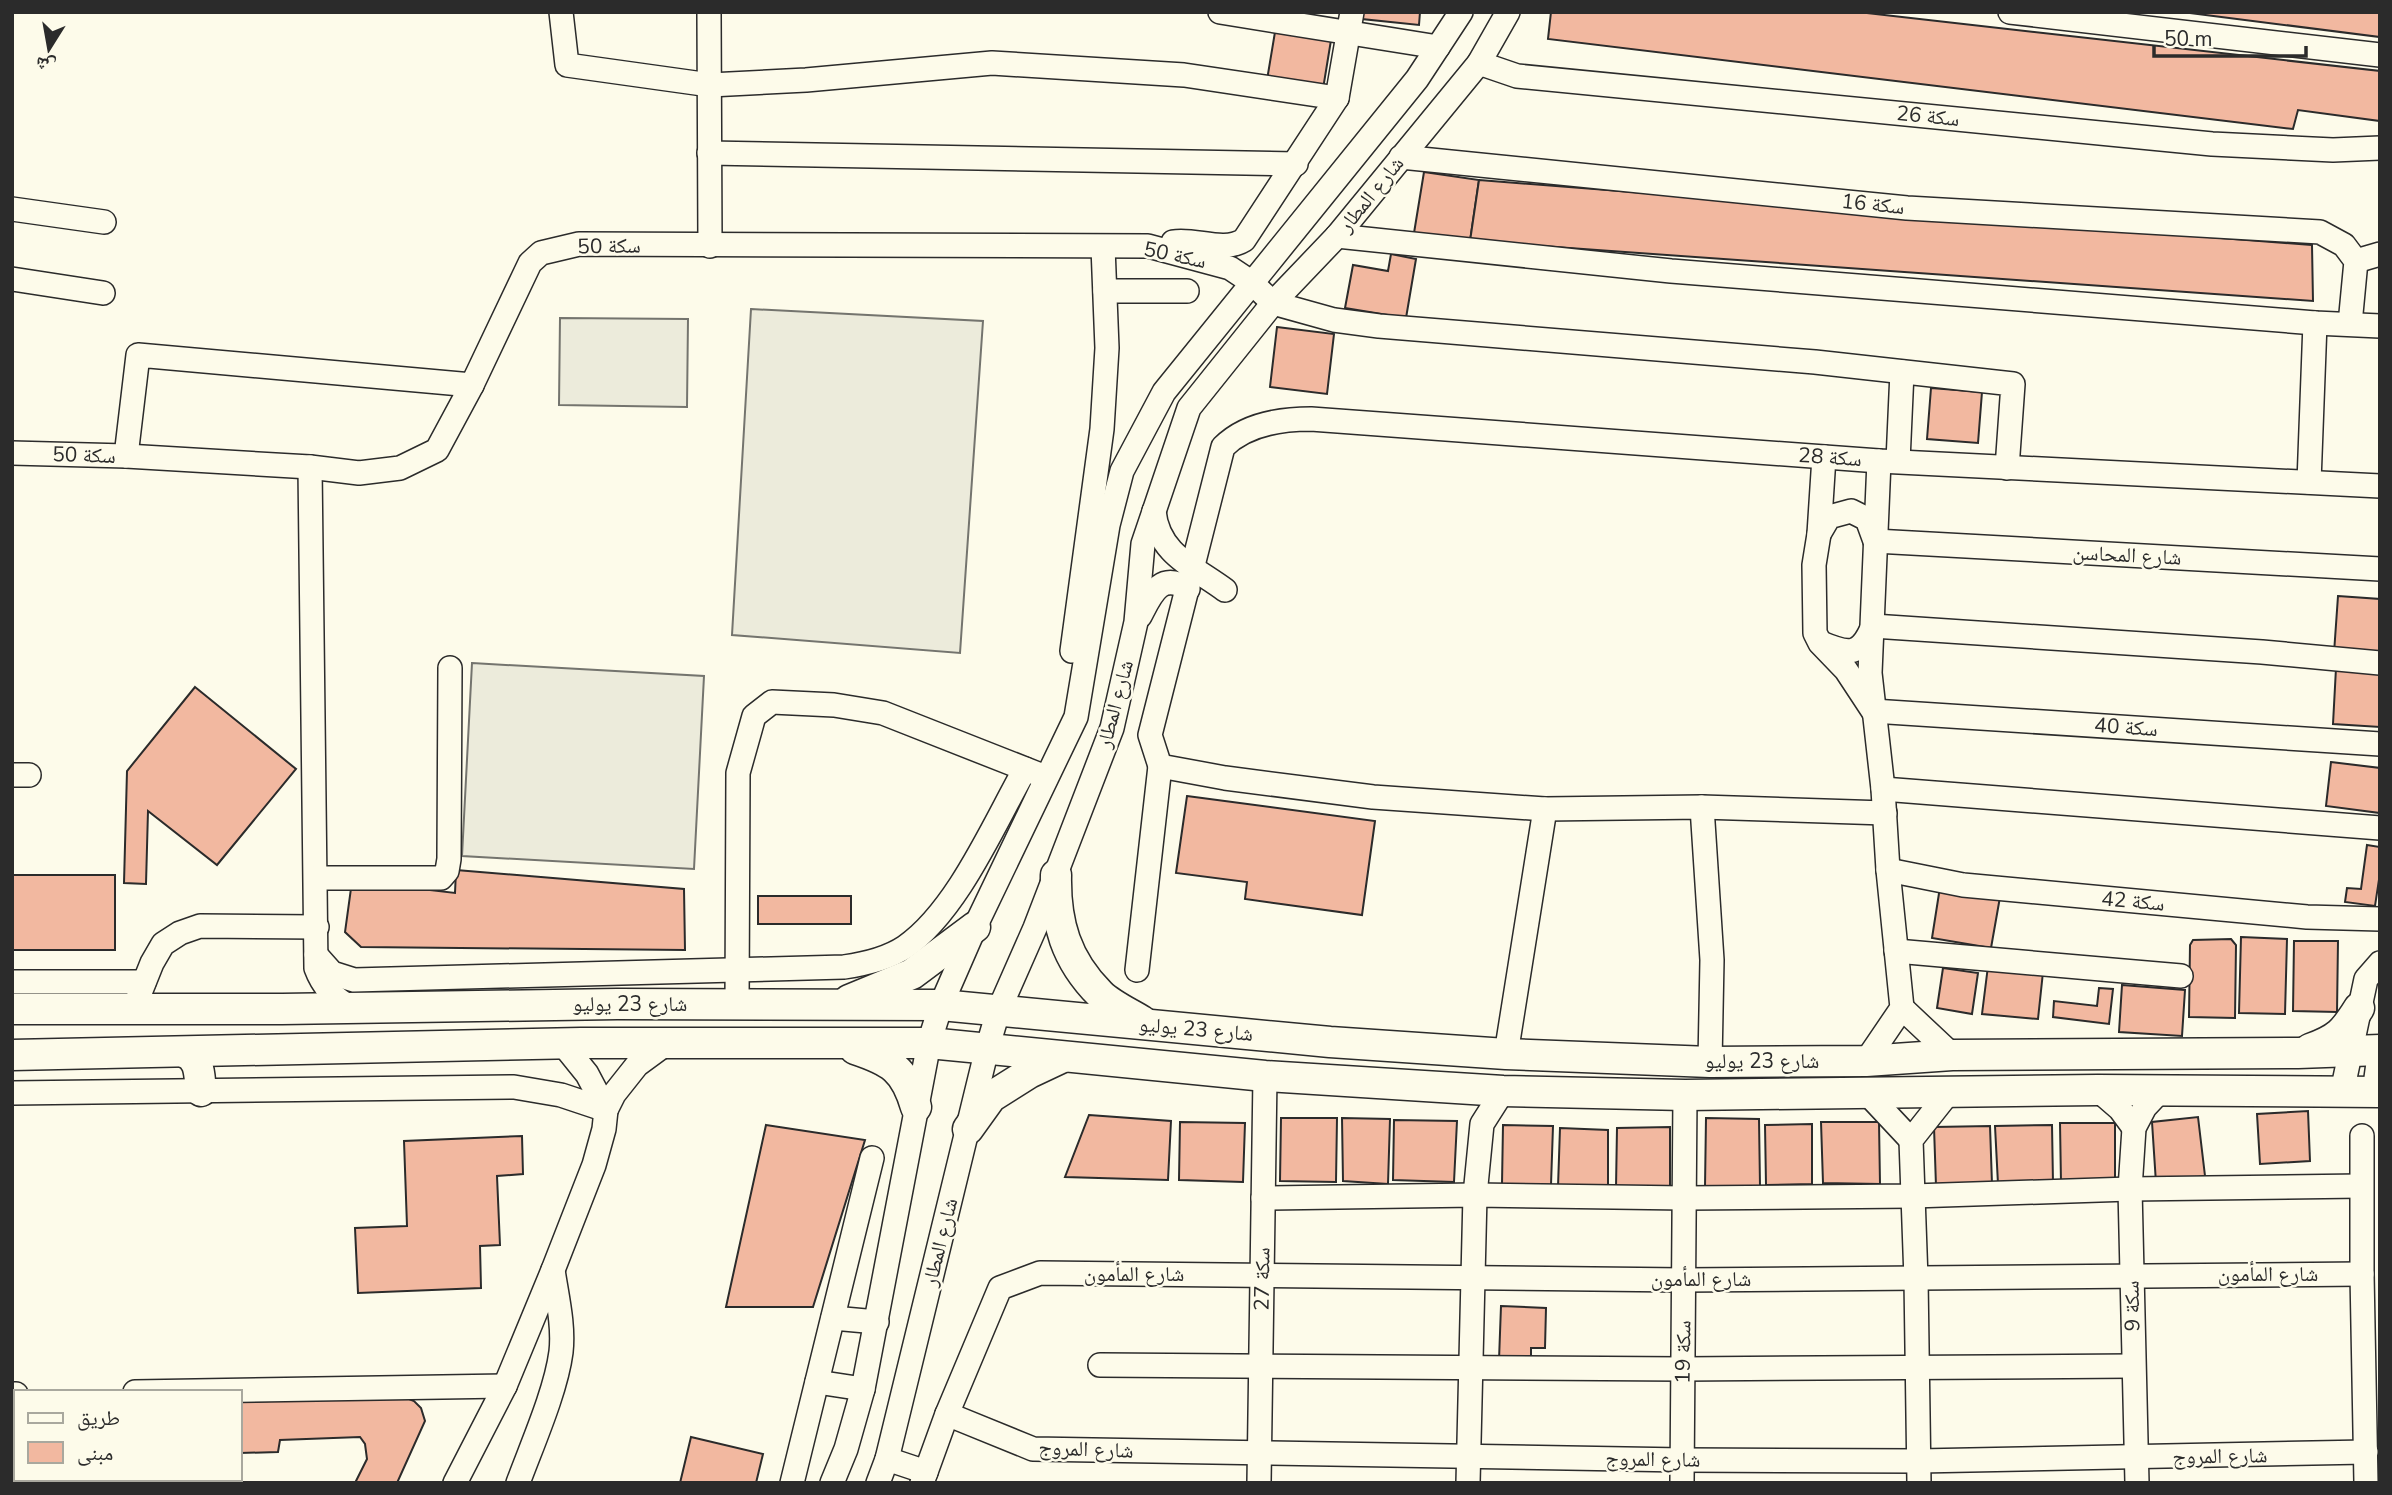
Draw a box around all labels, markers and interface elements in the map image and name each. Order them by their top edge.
north arrow [14,14,84,84]
scale bar [2154,14,2306,58]
text: 50 m [2164,25,2213,53]
text: ش [34,50,58,79]
street label: سكة 26 [1895,99,1961,133]
street label: شارع المطار [1331,150,1410,239]
street label: سكة 16 [1840,187,1906,221]
street label: سكة 50 [577,231,641,261]
street label: سكة 50 [1141,235,1209,275]
street label: سكة 50 [52,440,116,470]
street label: سكة 28 [1797,441,1863,473]
street label: شارع المحاسن [2072,538,2182,572]
street label: شارع المطار [1090,657,1140,752]
street label: سكة 40 [2093,711,2159,743]
street label: سكة 42 [2100,884,2166,918]
street label: شارع 23 يوليو [573,990,687,1018]
street label: شارع 23 يوليو [1138,1010,1254,1048]
street label: شارع 23 يوليو [1705,1047,1819,1075]
street label: شارع المطار [915,1195,964,1290]
street label: سكة 27 [1247,1247,1277,1311]
street label: شارع المأمون [1084,1260,1184,1288]
street label: شارع المأمون [2218,1260,2318,1288]
street label: شارع المأمون [1651,1265,1751,1293]
street label: سكة 9 [2118,1280,2146,1332]
street label: سكة 19 [1668,1320,1698,1384]
legend [14,1390,242,1481]
text: طريق [77,1404,120,1432]
street label: شارع المروج [1038,1433,1134,1465]
text: مبنى [77,1439,113,1467]
street label: شارع المروج [2172,1441,2268,1471]
street label: شارع المروج [1605,1444,1701,1474]

